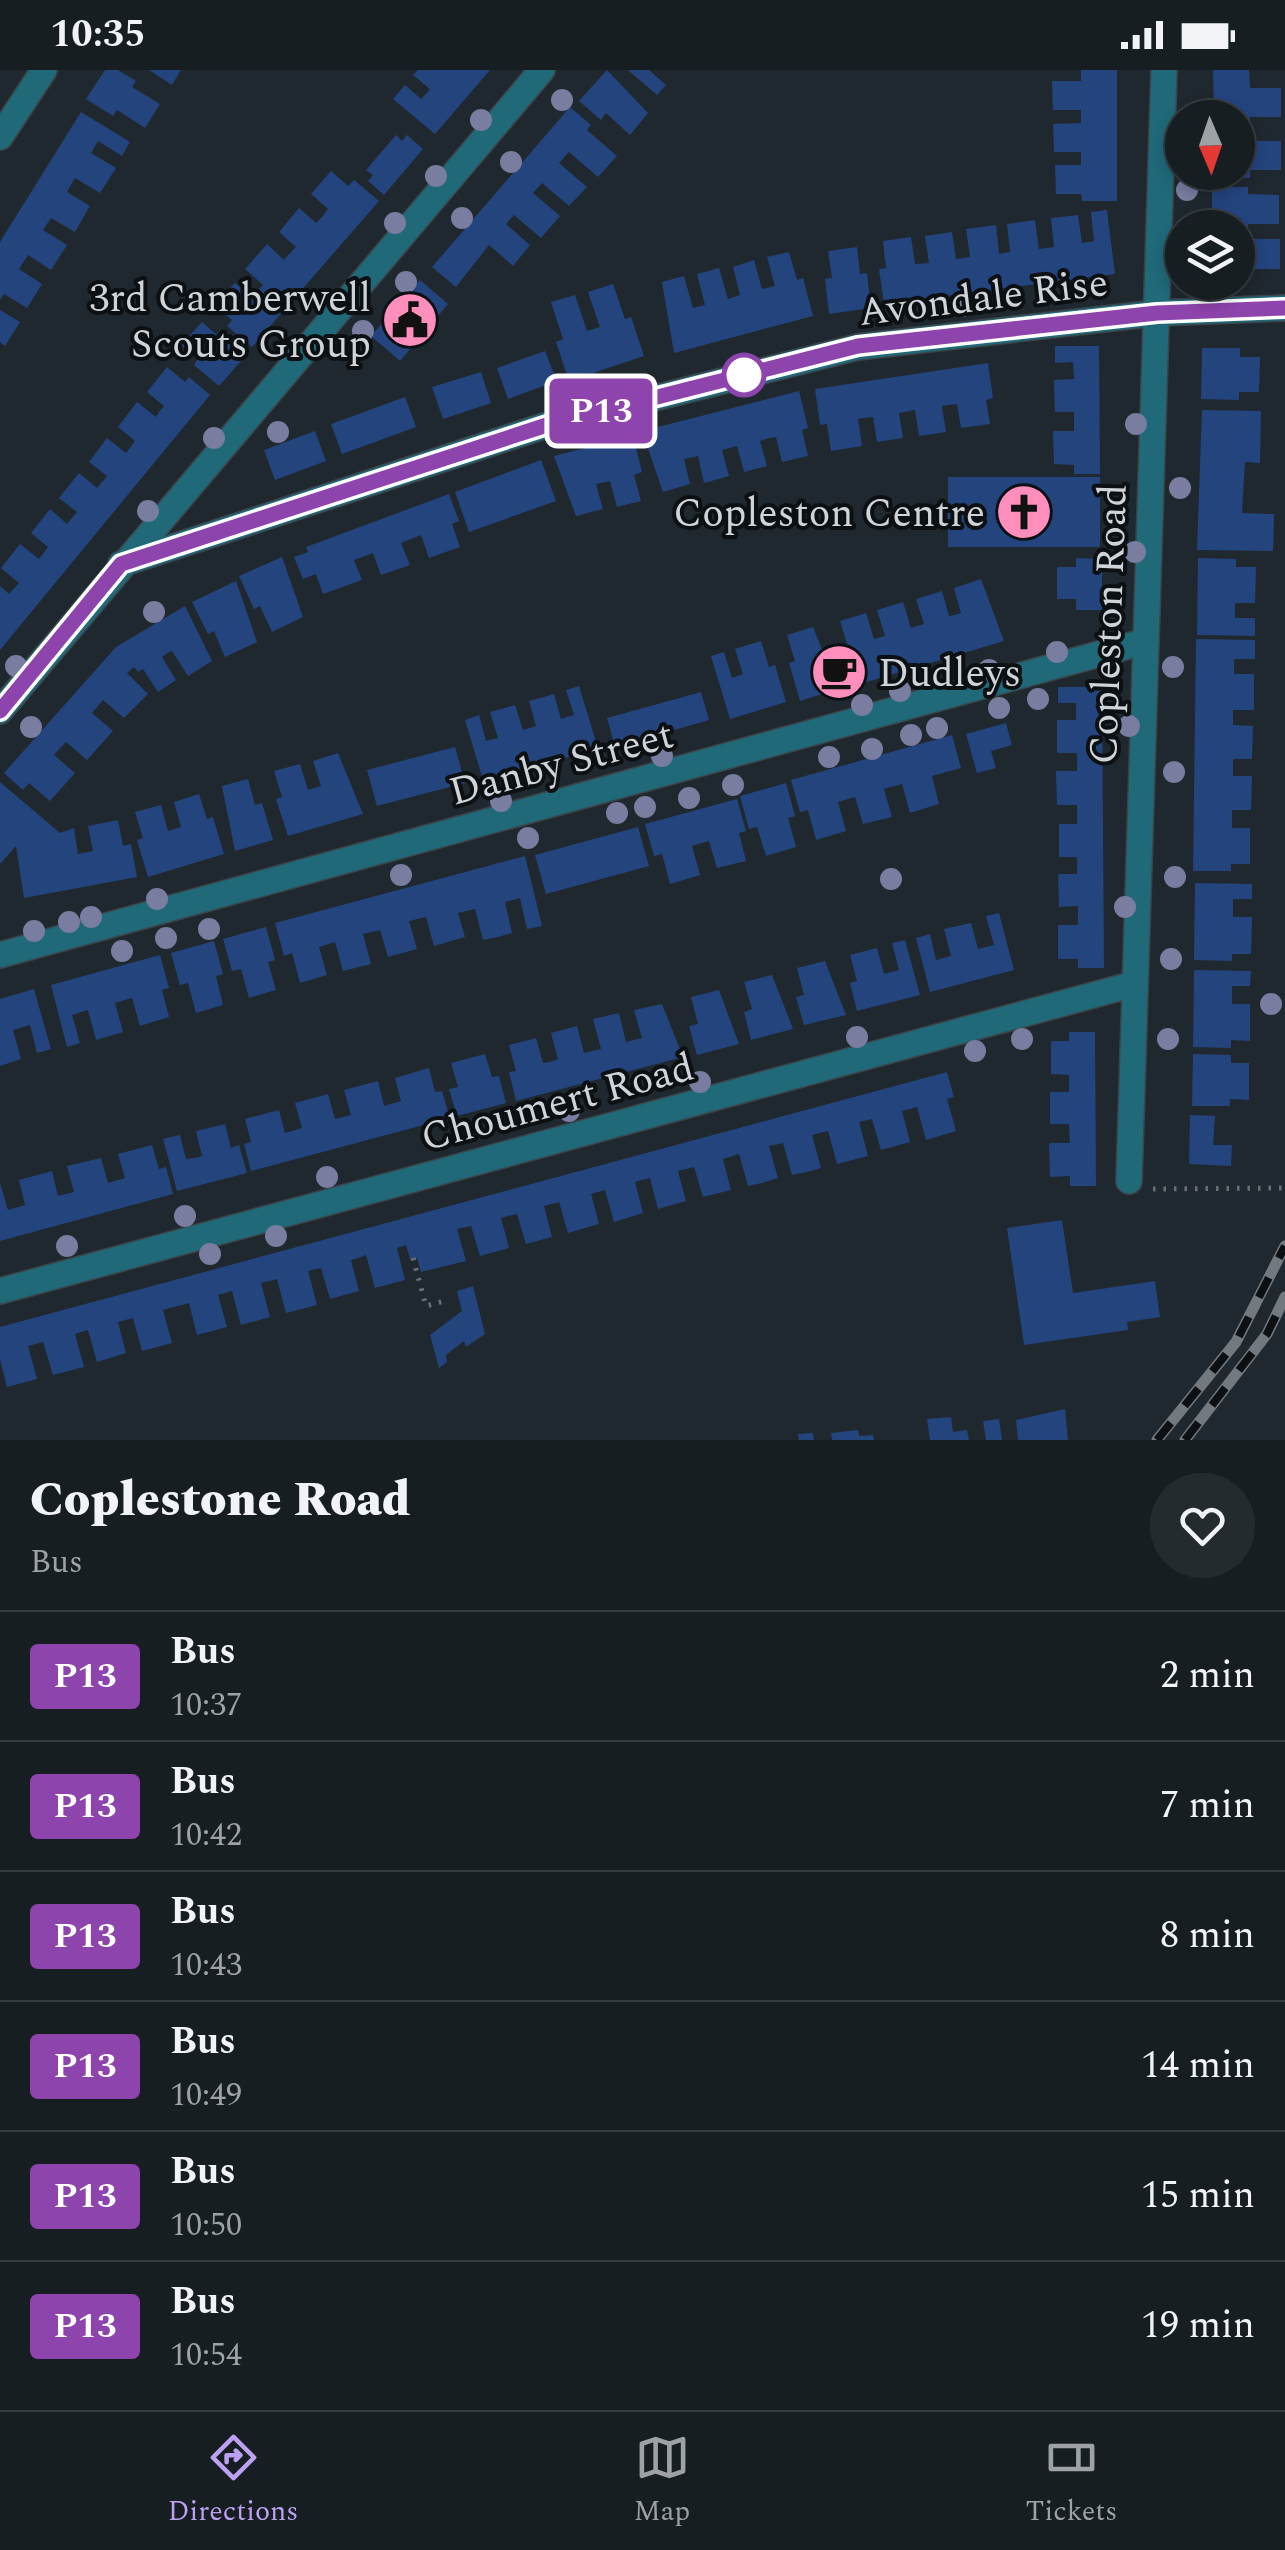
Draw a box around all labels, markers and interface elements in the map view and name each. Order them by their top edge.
text: 10:35 [50,6,145,64]
north arrow [1165,100,1255,190]
map controls [1165,100,1255,300]
button: layers [1165,210,1255,300]
street label: Avondale Rise [855,253,1112,344]
place label: 3rd Camberwell Scouts Group [89,269,371,376]
public building icon: 3rd Camberwell Scouts Group [380,290,440,350]
unlabelled marker [723,354,765,396]
line badge: P13 [544,378,658,444]
text: P13 [569,385,633,438]
church icon: Copleston Centre [994,482,1054,542]
street label: Copleston Road [1074,483,1145,765]
place label: Copleston Centre [673,484,985,545]
cafe icon: Dudleys [809,642,869,702]
place label: Dudleys [878,644,1021,705]
street label: Danby Street [443,705,681,824]
street label: Choumert Road [414,1038,701,1169]
text: Coplestone Road [30,1464,411,1537]
button: heart [1150,1473,1255,1578]
text: Bus [30,1538,83,1587]
text: Bus [170,1623,236,1681]
text: 2 min [1160,1647,1255,1705]
text: P13 [53,1650,117,1703]
text: 10:37 [170,1681,242,1730]
text: Bus [170,1753,236,1811]
text: 7 min [1160,1777,1255,1835]
text: P13 [53,1780,117,1833]
text: 10:42 [170,1811,242,1860]
text: Bus [170,1883,236,1941]
text: 8 min [1160,1907,1255,1965]
text: P13 [53,1910,117,1963]
text: 10:43 [170,1941,242,1990]
text: Bus [170,2013,236,2071]
text: 14 min [1141,2037,1255,2095]
text: P13 [53,2040,117,2093]
text: 10:49 [170,2071,242,2120]
text: Bus [170,2143,236,2201]
text: 15 min [1141,2167,1255,2225]
text: P13 [53,2170,117,2223]
text: 10:50 [170,2201,242,2250]
text: Bus [170,2273,236,2331]
text: 19 min [1141,2297,1255,2355]
text: P13 [53,2300,117,2353]
text: 10:54 [170,2331,242,2380]
tab: Directions [168,2430,298,2533]
tab: Map [634,2430,690,2533]
tab: Tickets [1026,2430,1117,2533]

